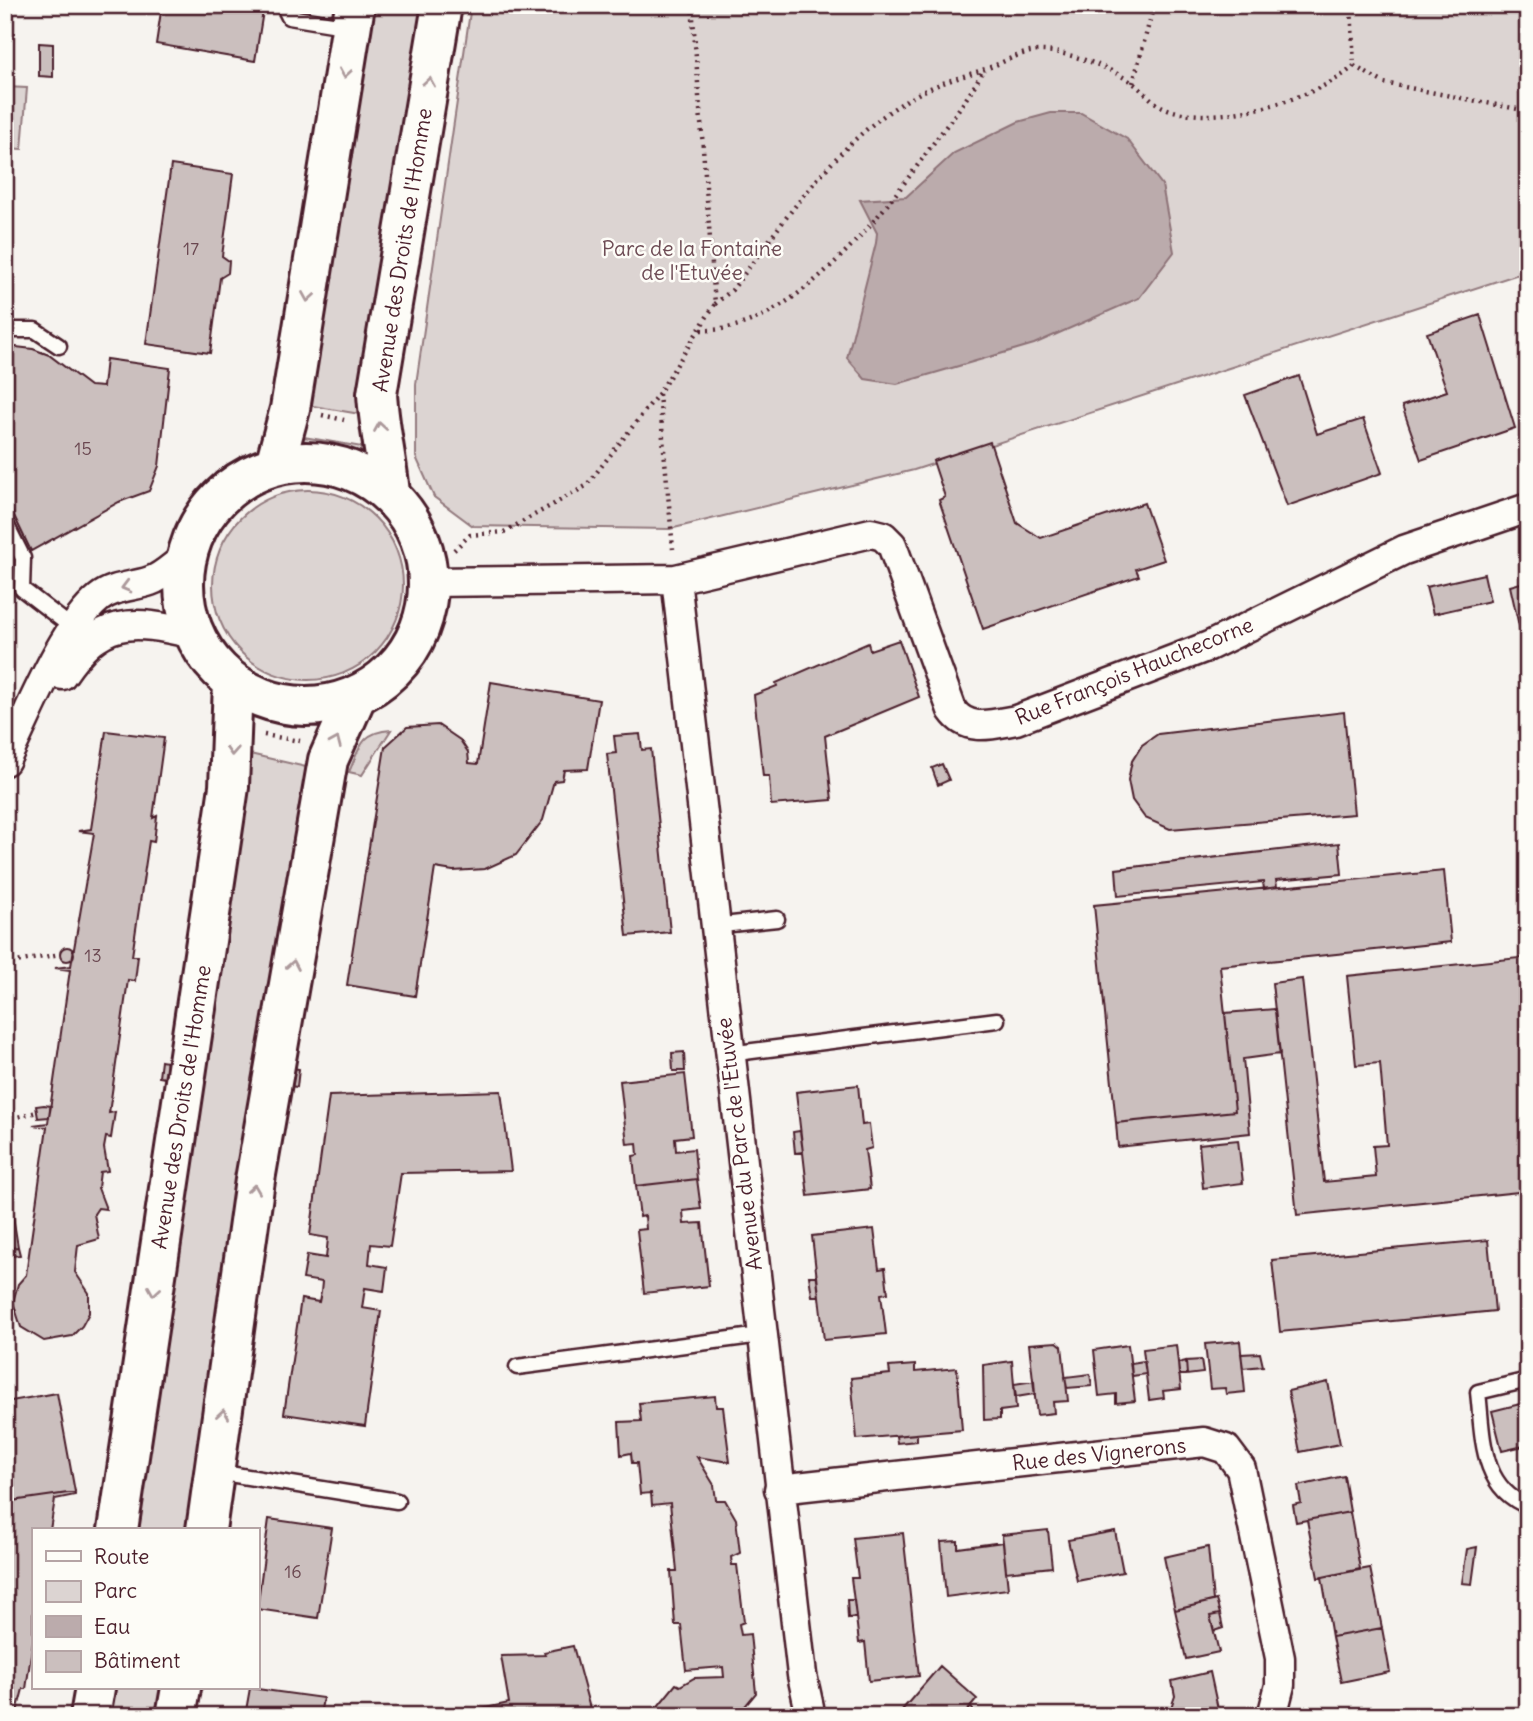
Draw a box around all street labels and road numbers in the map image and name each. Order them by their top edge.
street label: Avenue des Droits de l'Homme [366,106,438,394]
street label: Rue François Hauchecorne [1011,611,1257,731]
street label: Avenue des Droits de l'Homme [145,963,217,1251]
street label: Avenue du Parc de l'Etuvée [710,1016,768,1272]
street label: Rue des Vignerons [1011,1431,1187,1477]

